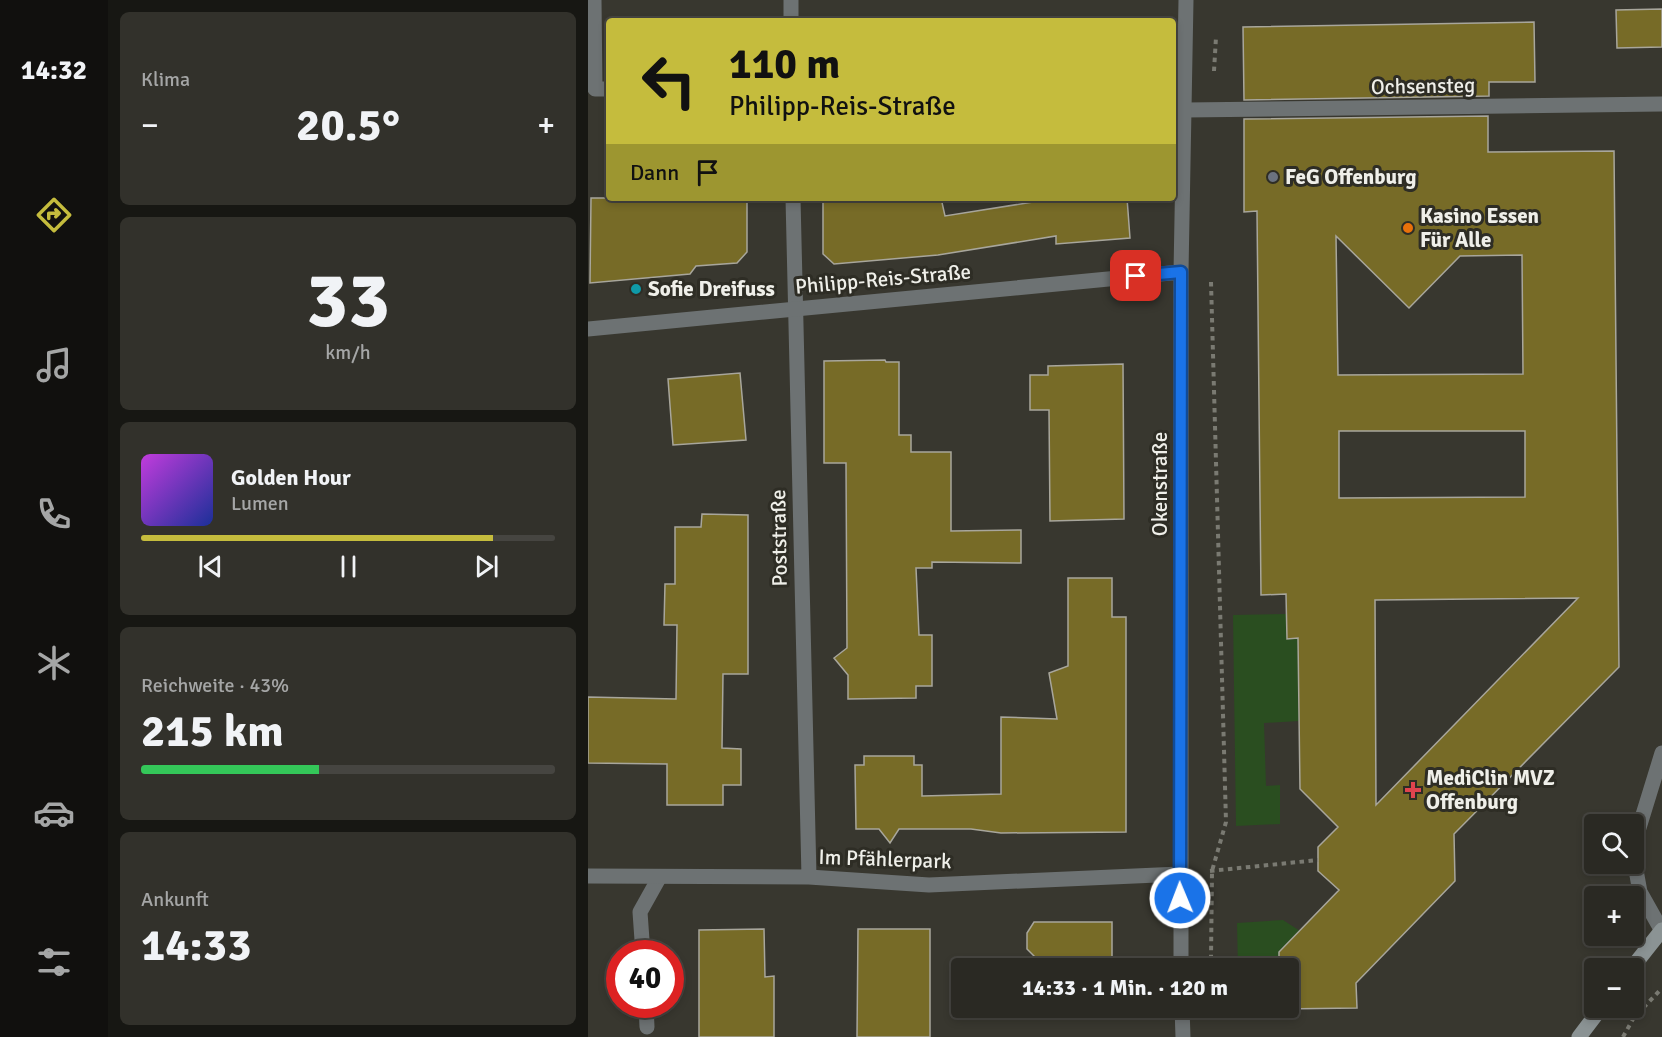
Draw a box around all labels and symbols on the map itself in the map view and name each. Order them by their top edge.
street label: Ochsensteg [1371,72,1475,100]
place label: FeG Offenburg [1285,164,1416,190]
marker: FeG Offenburg [1266,170,1280,184]
place label: Kasino Essen Für Alle [1420,203,1539,253]
marker: Kasino Essen Für Alle [1401,221,1415,235]
pin [1110,250,1161,301]
street label: Philipp-Reis-Straße [794,258,972,300]
place label: Sofie Dreifuss [648,276,775,302]
marker: Sofie Dreifuss [629,282,643,296]
street label: Okenstraße [1147,432,1173,536]
street label: Poststraße [765,489,793,587]
place label: MediClin MVZ Offenburg [1426,765,1555,815]
marker: MediClin MVZ Offenburg [1404,781,1422,799]
street label: Im Pfählerpark [818,844,952,874]
position arrow [1148,866,1212,930]
speed limit sign: 40 [606,940,684,1018]

